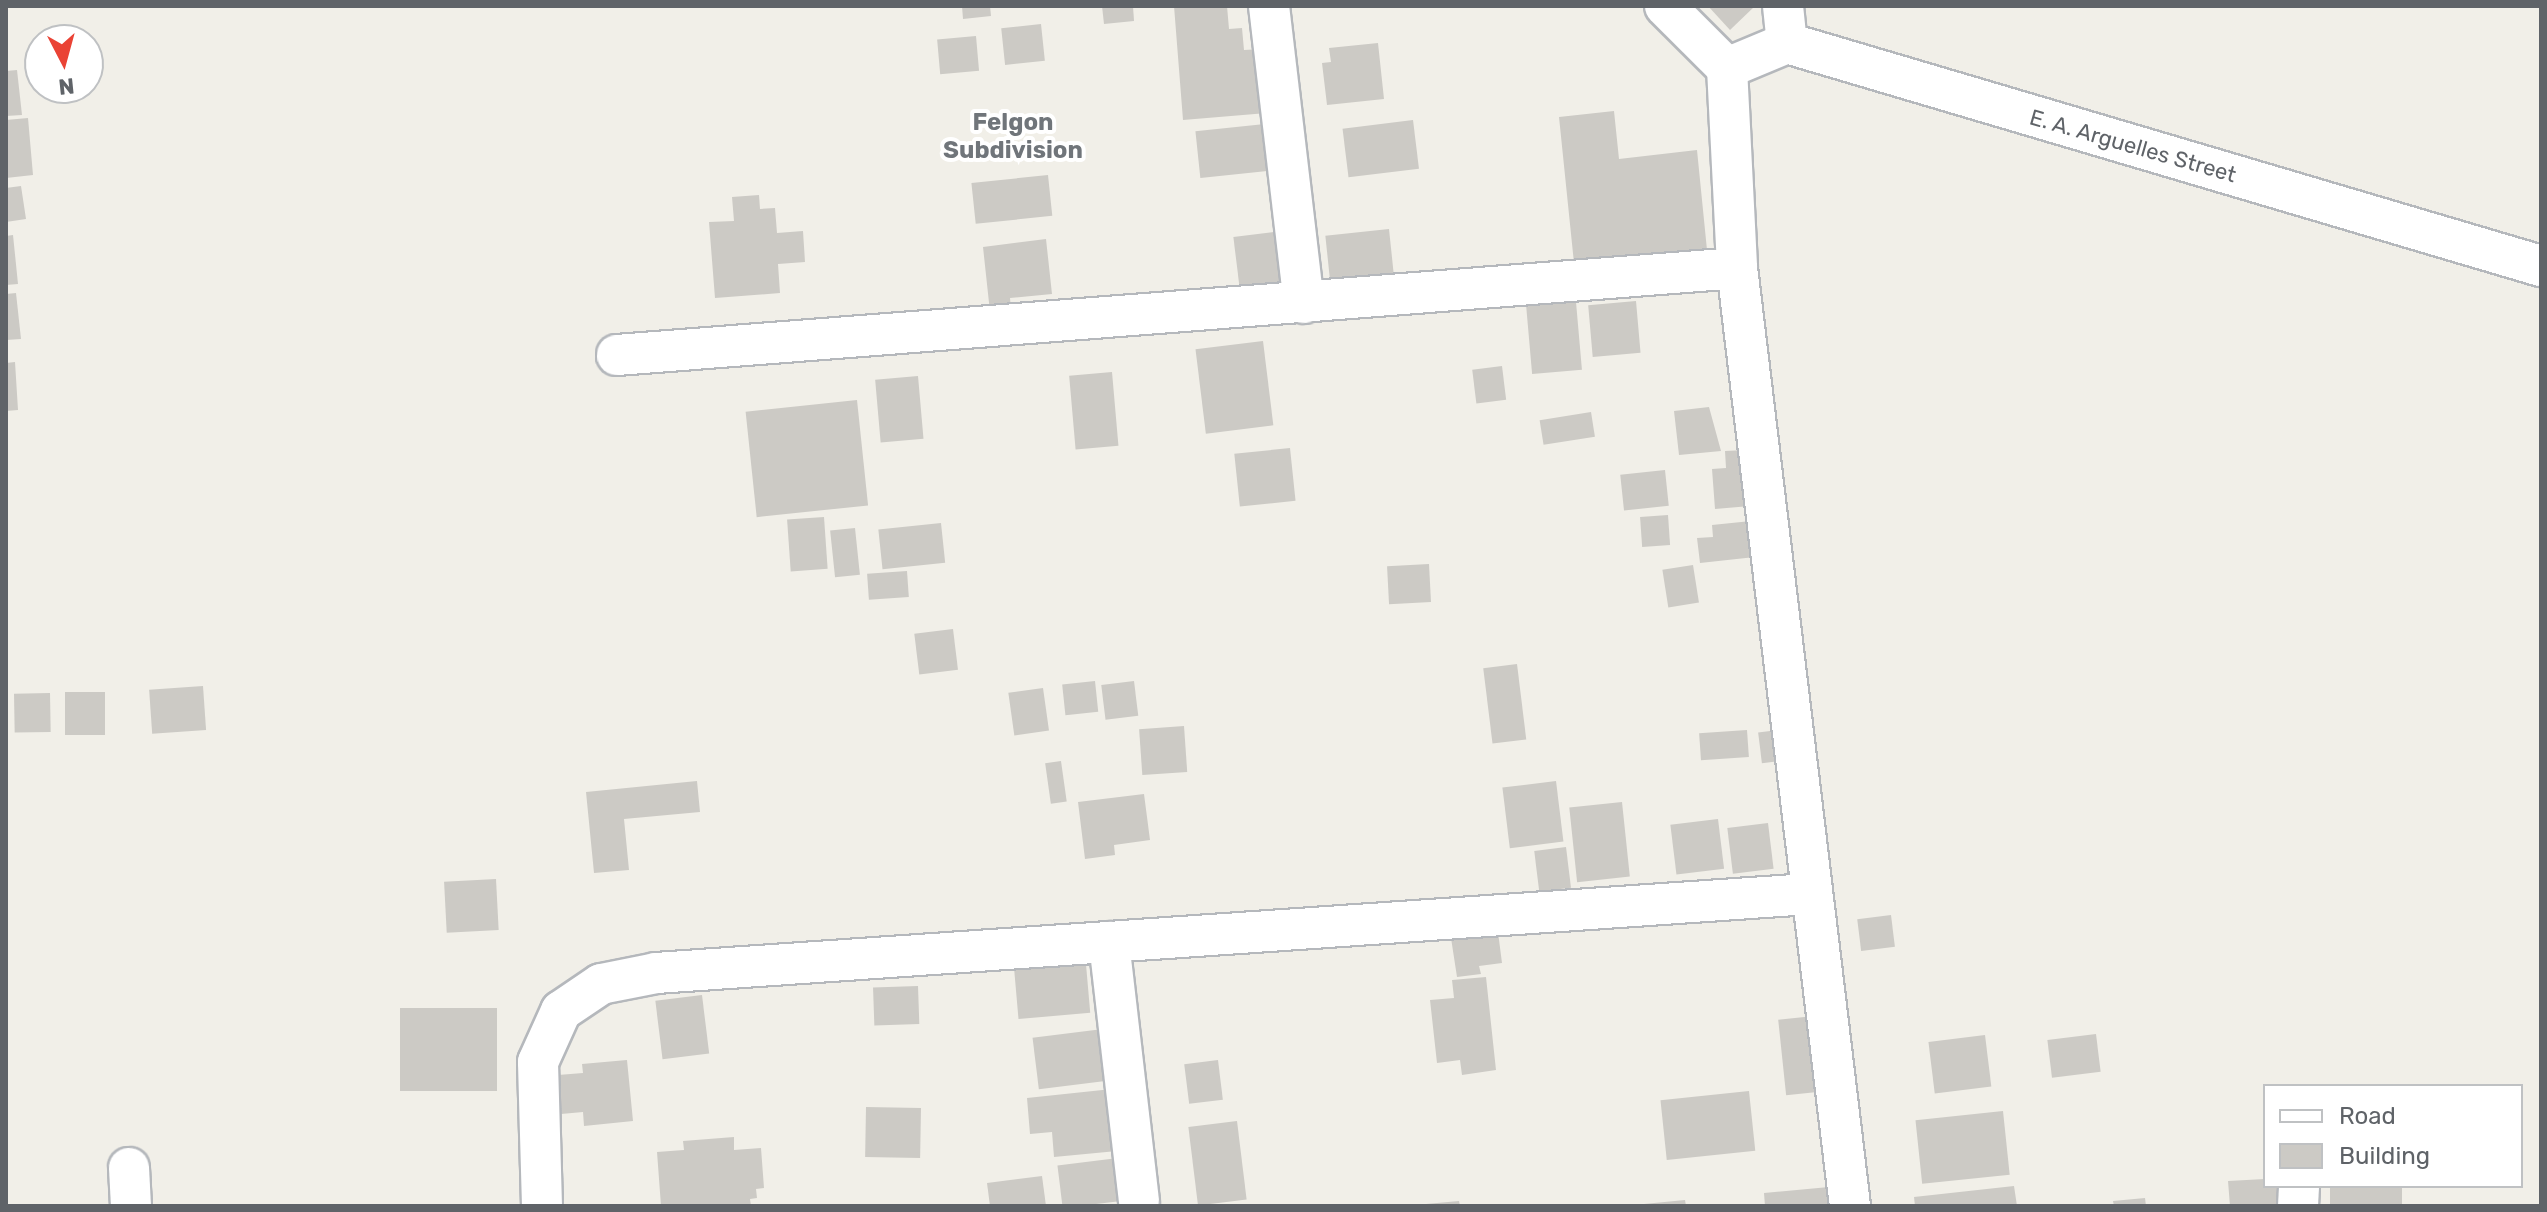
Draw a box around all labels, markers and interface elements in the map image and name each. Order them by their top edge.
north arrow [24,24,104,104]
text: N [57,72,76,101]
street label: E. A. Arguelles Street [2026,104,2240,188]
district label: Felgon Subdivision [943,109,1083,165]
legend [2263,1084,2523,1188]
text: Road [2339,1102,2396,1130]
text: Building [2339,1142,2430,1170]

